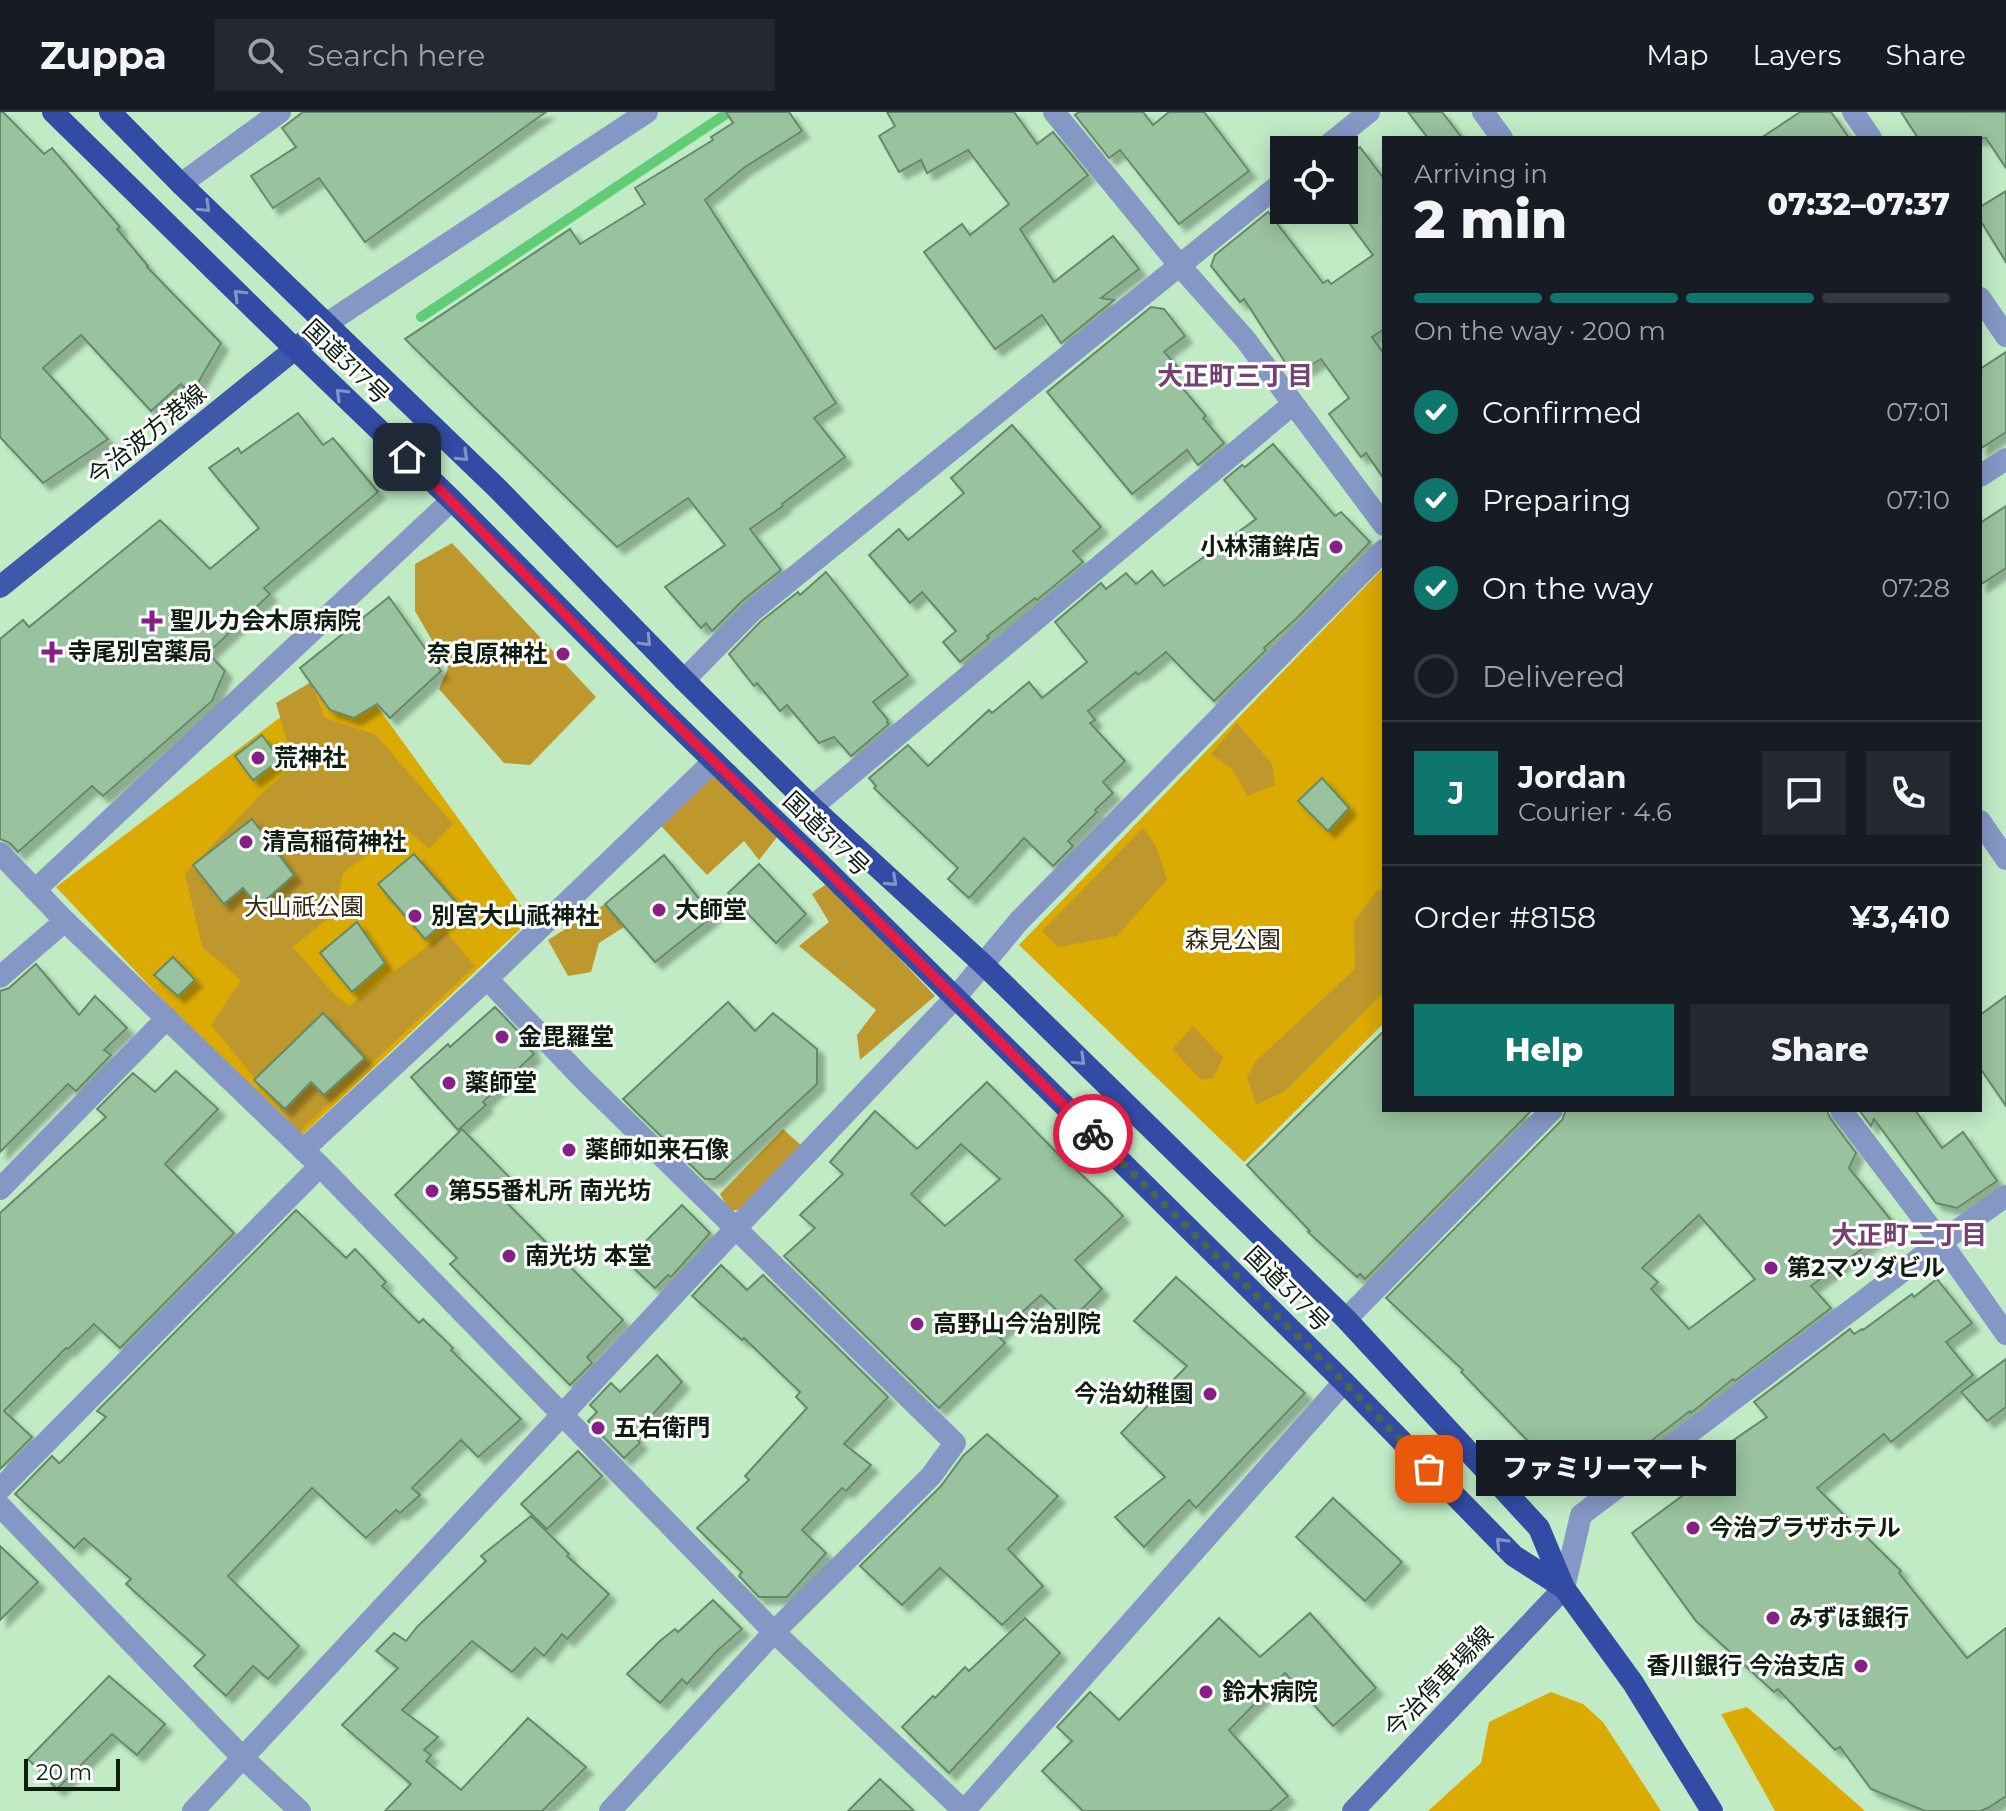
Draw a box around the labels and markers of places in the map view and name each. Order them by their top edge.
pin [373,423,441,491]
place label: 小林蒲鉾店 [1200,532,1320,561]
marker: 小林蒲鉾店 [1327,538,1345,556]
place label: 聖ルカ会木原病院 [170,606,361,635]
marker: 聖ルカ会木原病院 [141,610,163,632]
place label: 寺尾別宮薬局 [68,637,212,666]
place label: 奈良原神社 [427,639,547,668]
marker: 寺尾別宮薬局 [43,643,61,661]
marker: 奈良原神社 [554,645,572,663]
place label: 荒神社 [274,743,346,772]
marker: 荒神社 [249,749,267,767]
place label: 清高稲荷神社 [262,827,406,856]
marker: 清高稲荷神社 [237,833,255,851]
place label: 大師堂 [675,895,747,924]
place label: 別宮大山祇神社 [431,901,599,930]
marker: 大師堂 [650,901,668,919]
marker: 別宮大山祇神社 [406,907,424,925]
place label: 金毘羅堂 [518,1022,614,1051]
marker: 金毘羅堂 [493,1028,511,1046]
place label: 薬師堂 [465,1068,537,1097]
marker: 薬師堂 [440,1074,458,1092]
place label: 薬師如来石像 [585,1135,729,1164]
marker: 薬師如来石像 [560,1141,578,1159]
place label: 第55番札所 南光坊 [448,1176,651,1205]
marker: 第55番札所 南光坊 [423,1182,441,1200]
place label: 南光坊 本堂 [525,1241,652,1270]
marker: 南光坊 本堂 [500,1247,518,1265]
place label: 第2マツダビル [1787,1253,1945,1282]
marker: 第2マツダビル [1762,1259,1780,1277]
place label: 高野山今治別院 [933,1309,1101,1338]
marker: 高野山今治別院 [908,1315,926,1333]
place label: 今治幼稚園 [1074,1379,1194,1408]
marker: 今治幼稚園 [1201,1385,1219,1403]
place label: 五右衛門 [614,1413,710,1442]
marker: 五右衛門 [589,1419,607,1437]
pin [1395,1435,1463,1503]
callout: ファミリーマート [1477,1441,1737,1497]
place label: 今治プラザホテル [1709,1513,1901,1542]
marker: 今治プラザホテル [1684,1519,1702,1537]
place label: みずほ銀行 [1789,1603,1909,1632]
marker: みずほ銀行 [1764,1609,1782,1627]
place label: 香川銀行 今治支店 [1646,1651,1845,1680]
marker: 香川銀行 今治支店 [1852,1657,1870,1675]
place label: 鈴木病院 [1222,1677,1318,1706]
marker: 鈴木病院 [1197,1683,1215,1701]

